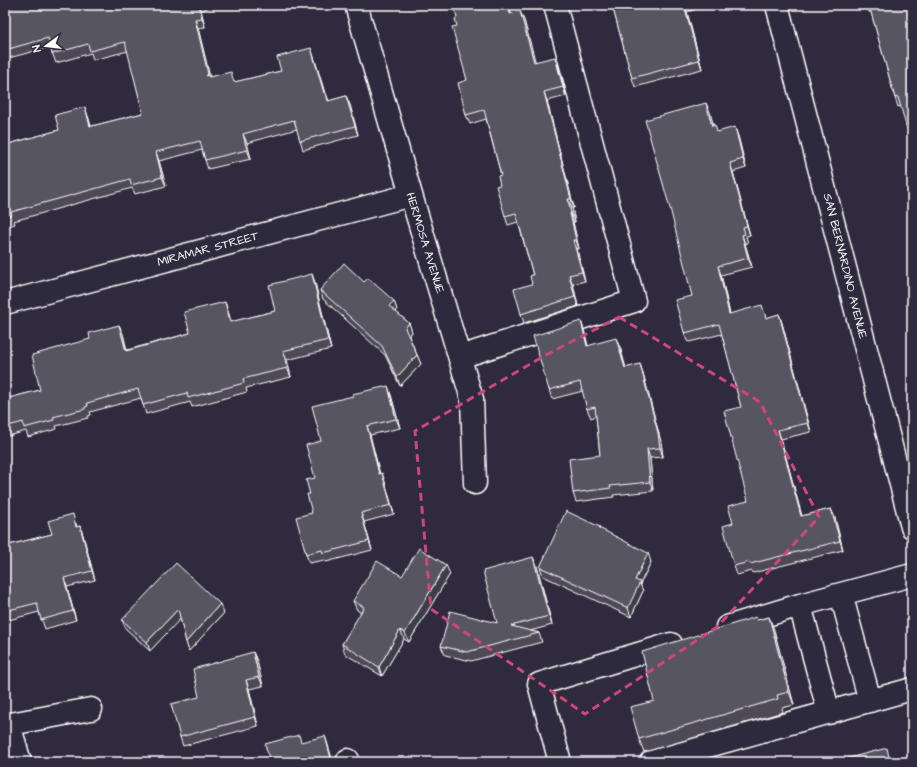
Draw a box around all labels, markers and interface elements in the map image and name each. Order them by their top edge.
north arrow [26,26,66,66]
text: N [29,43,45,54]
street label: HERMOSA AVENUE [402,190,448,296]
street label: SAN BERNARDINO AVENUE [819,191,871,341]
street label: MIRAMAR STREET [155,227,261,271]

